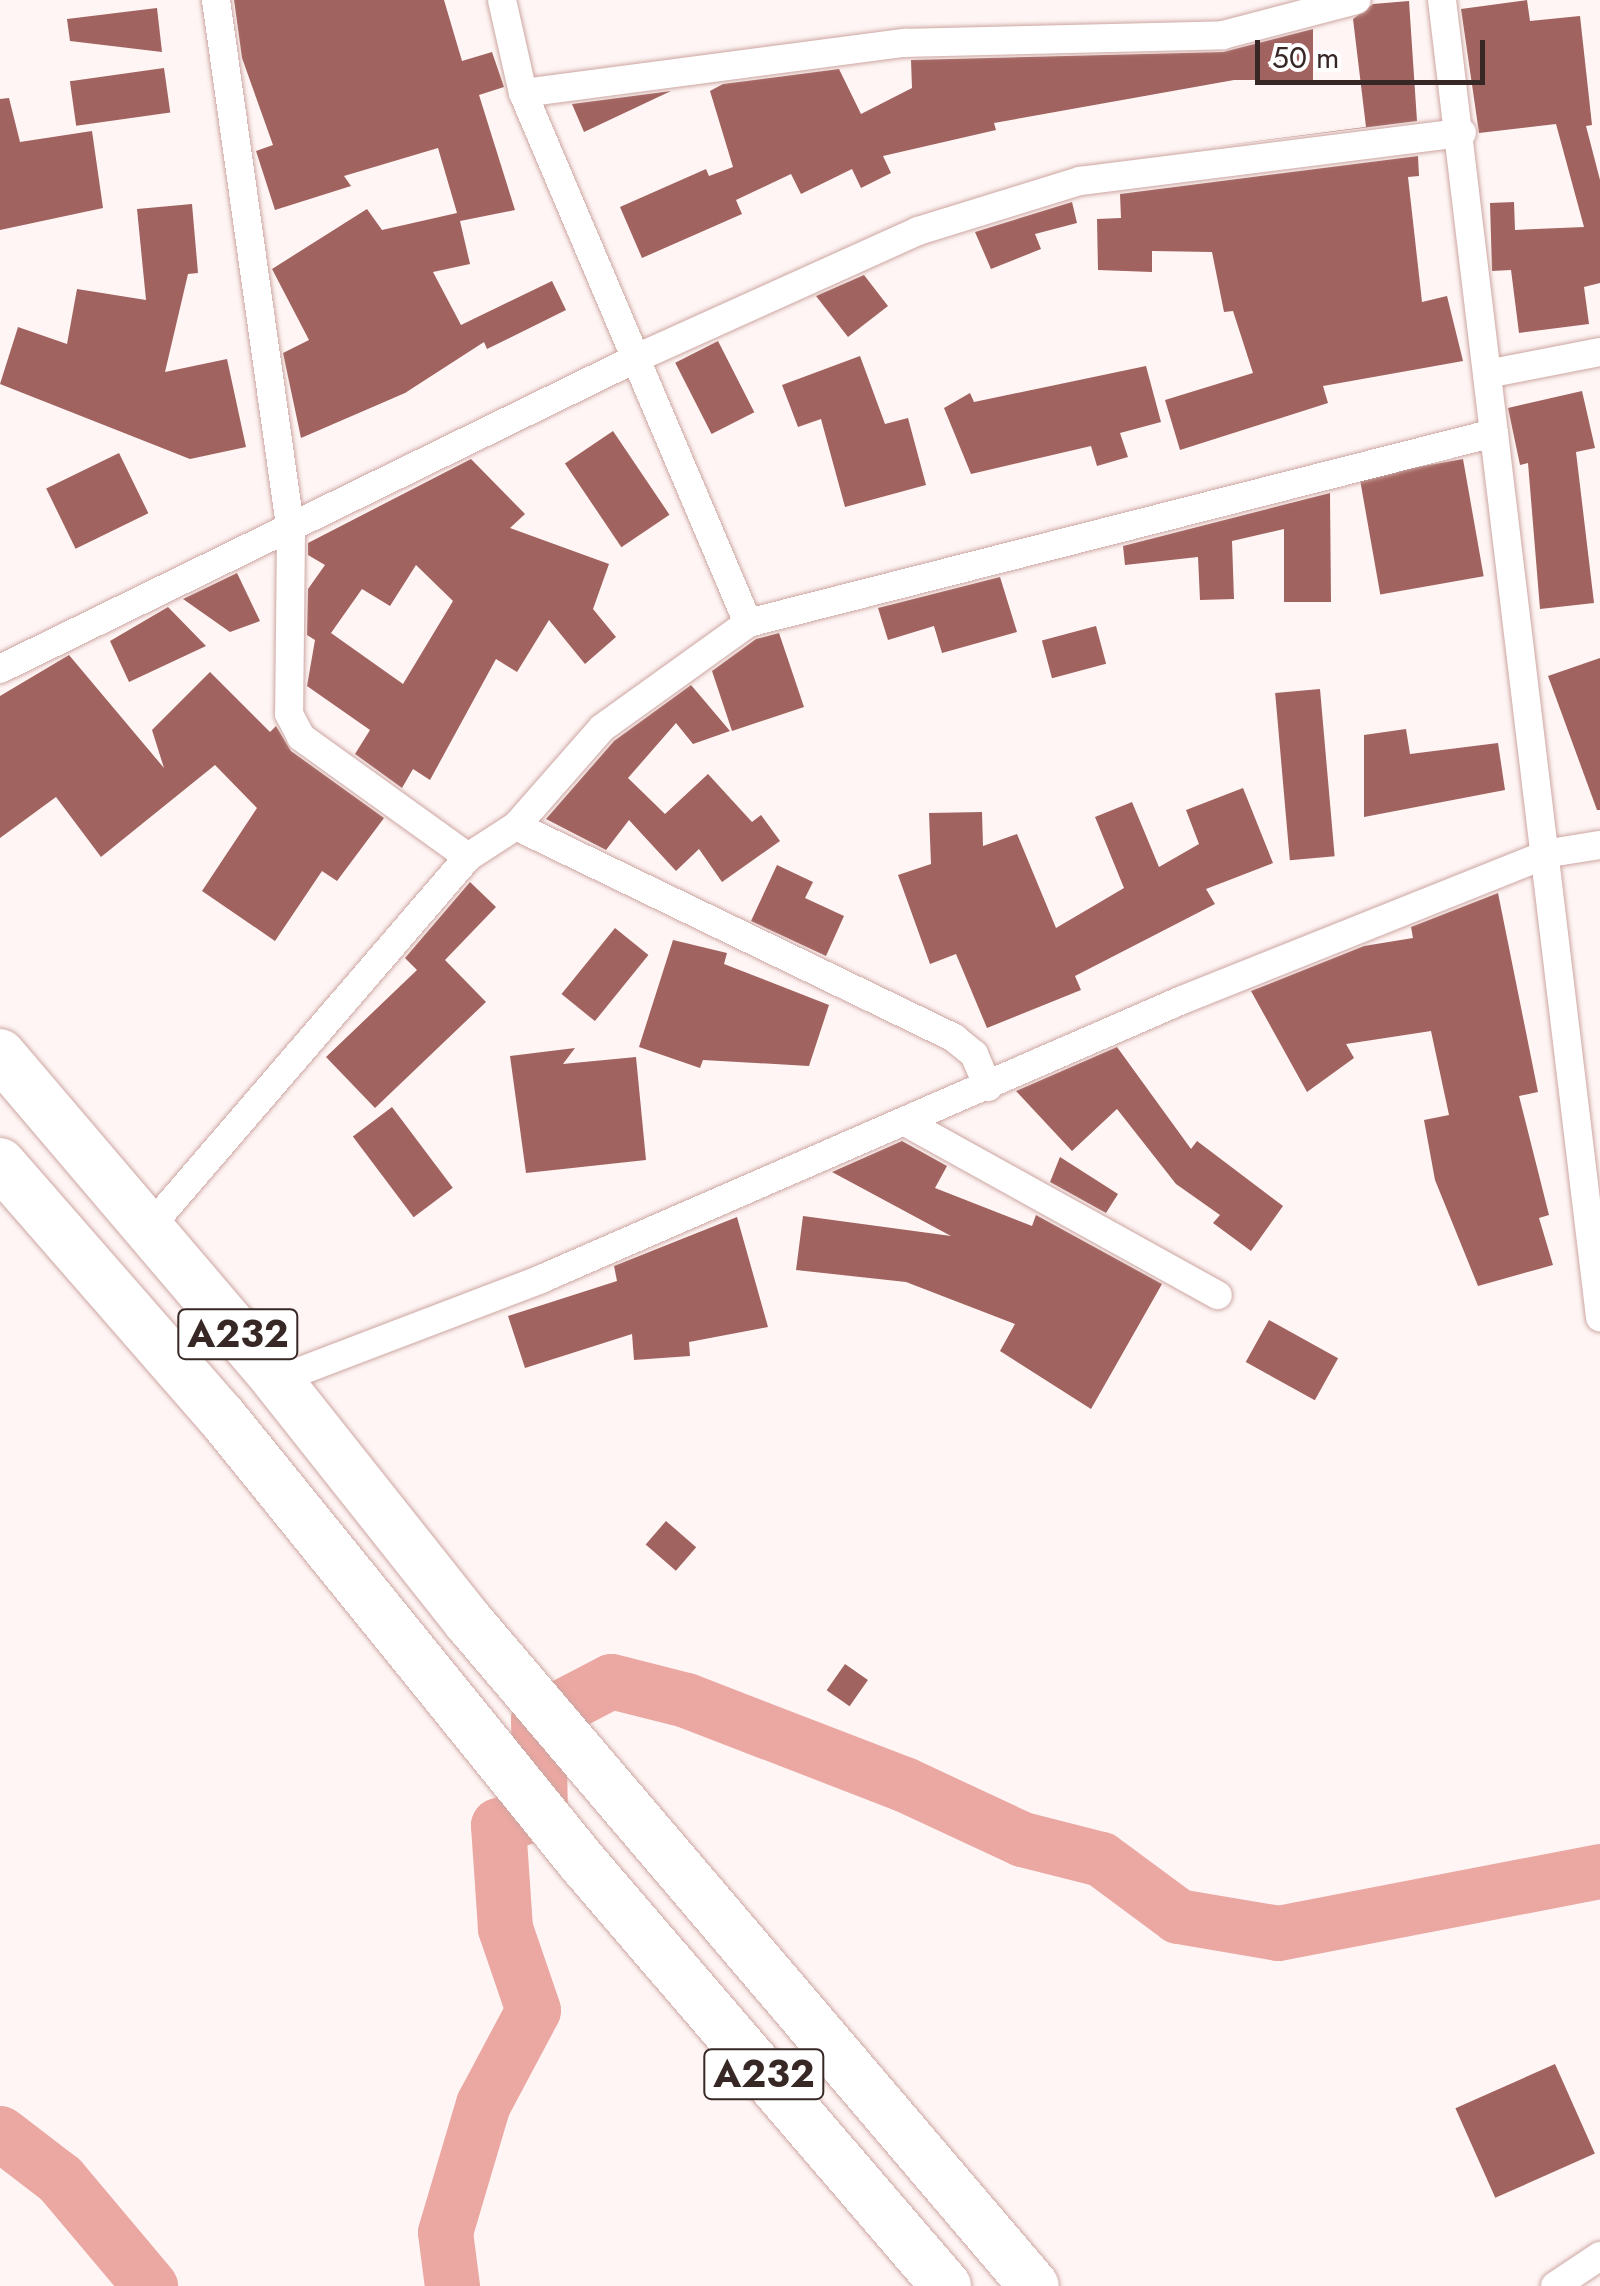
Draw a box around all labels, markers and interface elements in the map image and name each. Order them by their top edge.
scale bar [1260,20,1490,82]
text: 50 m [1272,36,1339,79]
road number: A232 [176,1301,300,1367]
road number: A232 [702,2041,826,2107]

